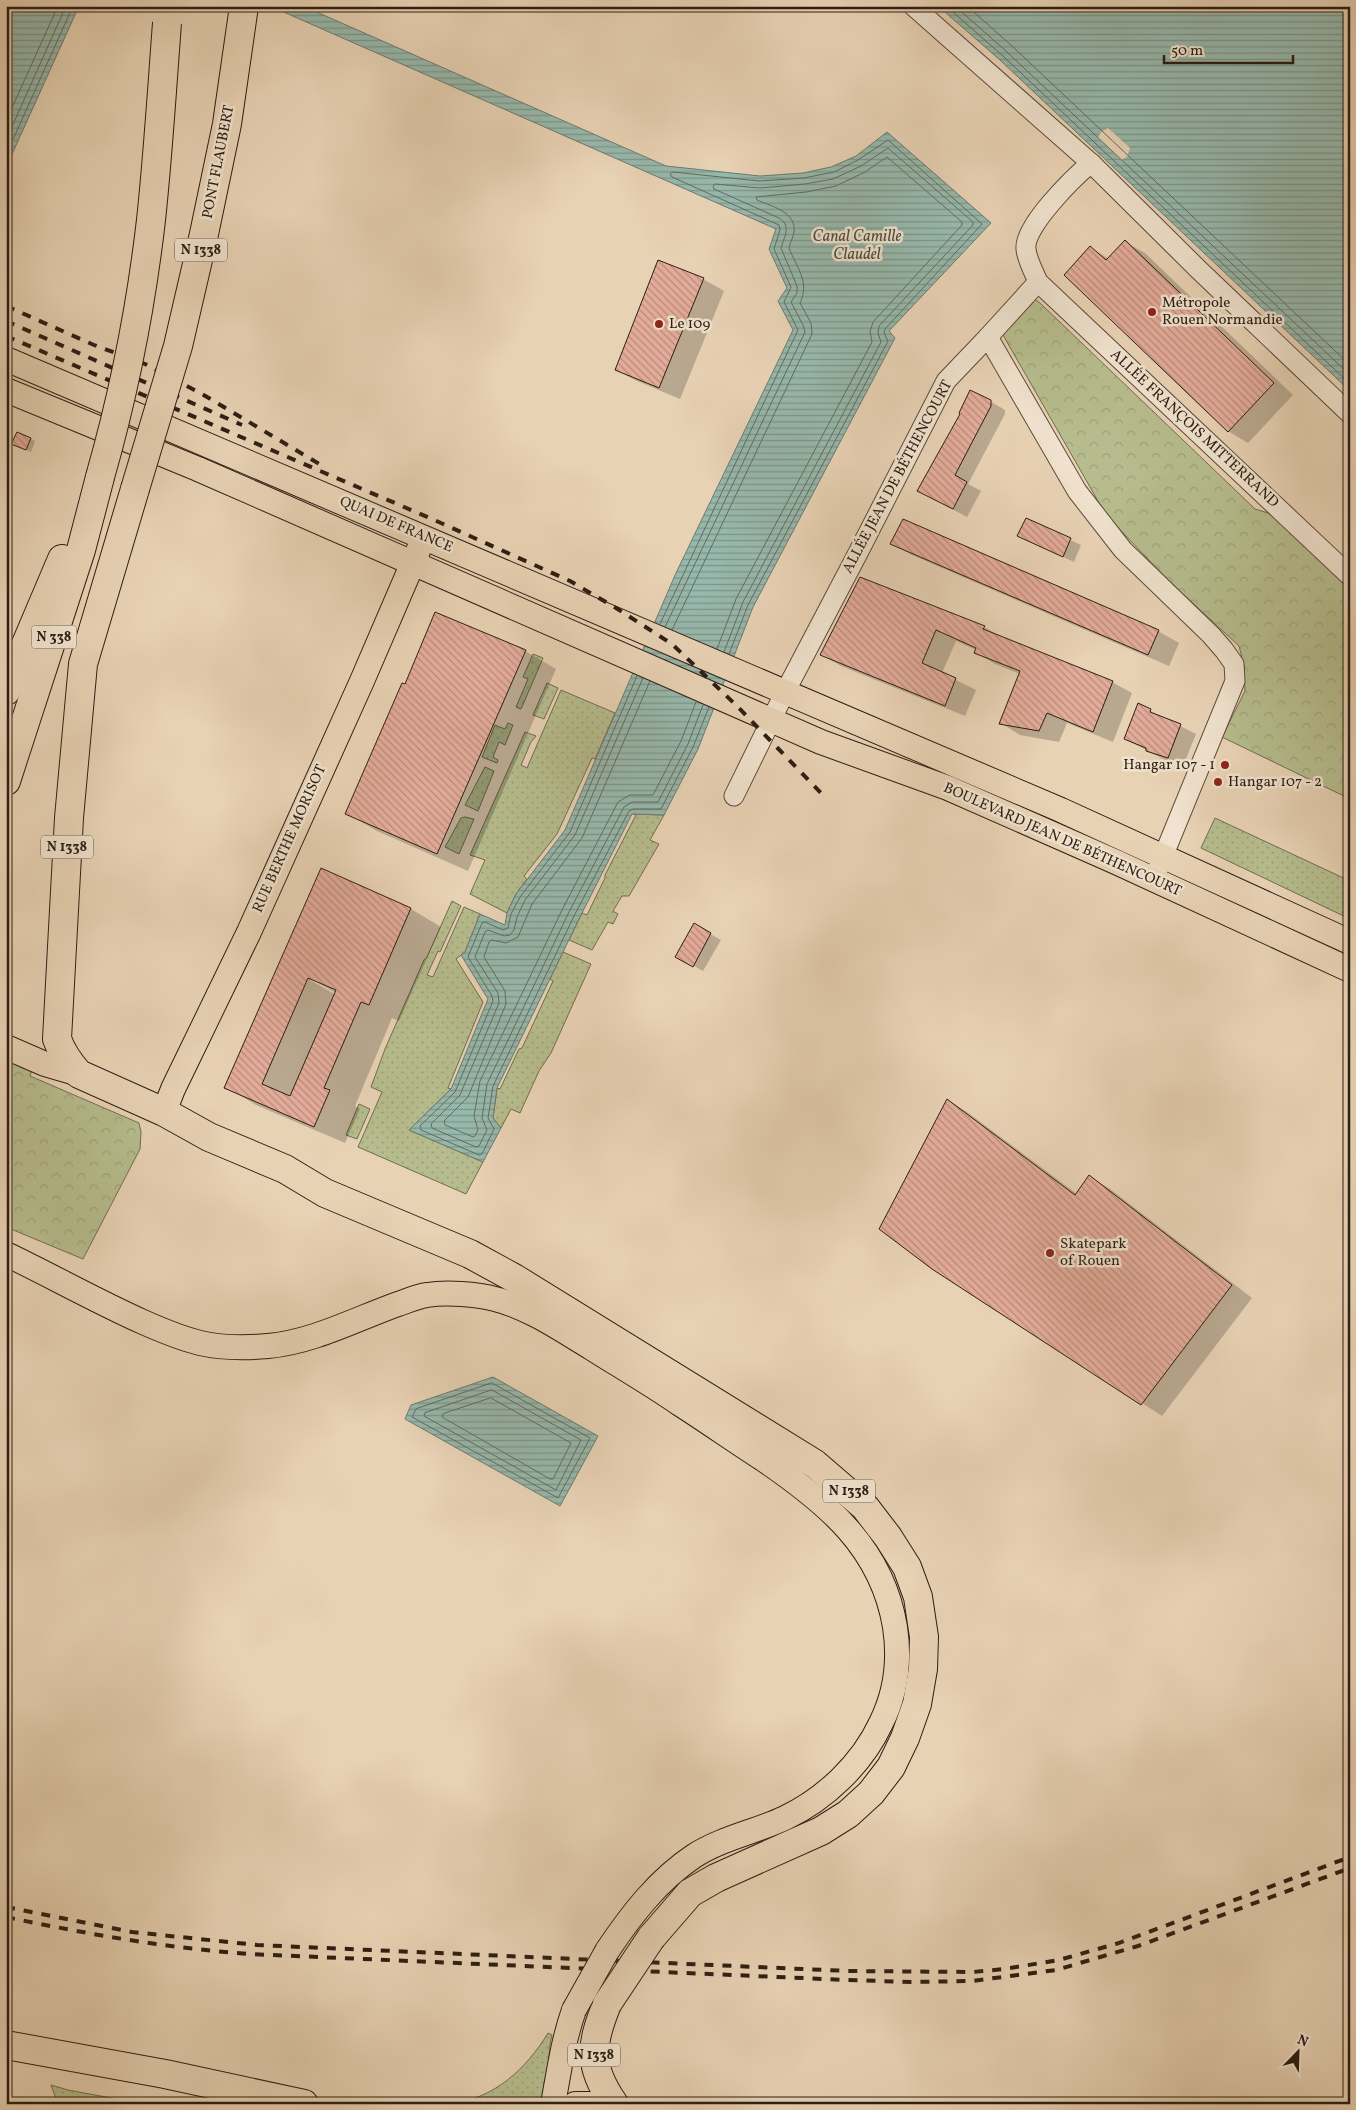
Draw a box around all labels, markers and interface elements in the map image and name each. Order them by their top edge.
scale bar [1164,32,1292,64]
text: 50 m [1171,41,1203,62]
street label: PONT FLAUBERT [198,103,240,221]
water label: Canal Camille Claudel [813,226,902,266]
road number: N 1338 [175,238,227,262]
place label: Métropole Rouen Normandie [1162,293,1283,331]
marker: Métropole Rouen Normandie [1146,306,1158,318]
place label: Le 109 [669,314,710,335]
marker: Le 109 [653,318,665,330]
street label: ALLÉE FRANÇOIS MITTERRAND [1105,345,1283,513]
street label: ALLÉE JEAN DE BÉTHENCOURT [838,376,958,577]
street label: QUAI DE FRANCE [336,492,456,558]
road number: N 338 [32,626,76,649]
place label: Hangar 107 - 1 [1123,755,1215,776]
marker: Hangar 107 - 1 [1219,759,1231,771]
street label: RUE BERTHE MORISOT [248,761,332,916]
place label: Hangar 107 - 2 [1228,772,1322,793]
marker: Hangar 107 - 2 [1212,776,1224,788]
street label: BOULEVARD JEAN DE BÉTHENCOURT [940,778,1185,902]
road number: N 1338 [41,836,93,859]
place label: Skatepark of Rouen [1060,1234,1126,1272]
marker: Skatepark of Rouen [1044,1247,1056,1259]
road number: N 1338 [823,1480,875,1502]
north arrow [1274,2028,1324,2078]
text: N [1294,2031,1311,2052]
road number: N 1338 [568,2044,620,2066]

